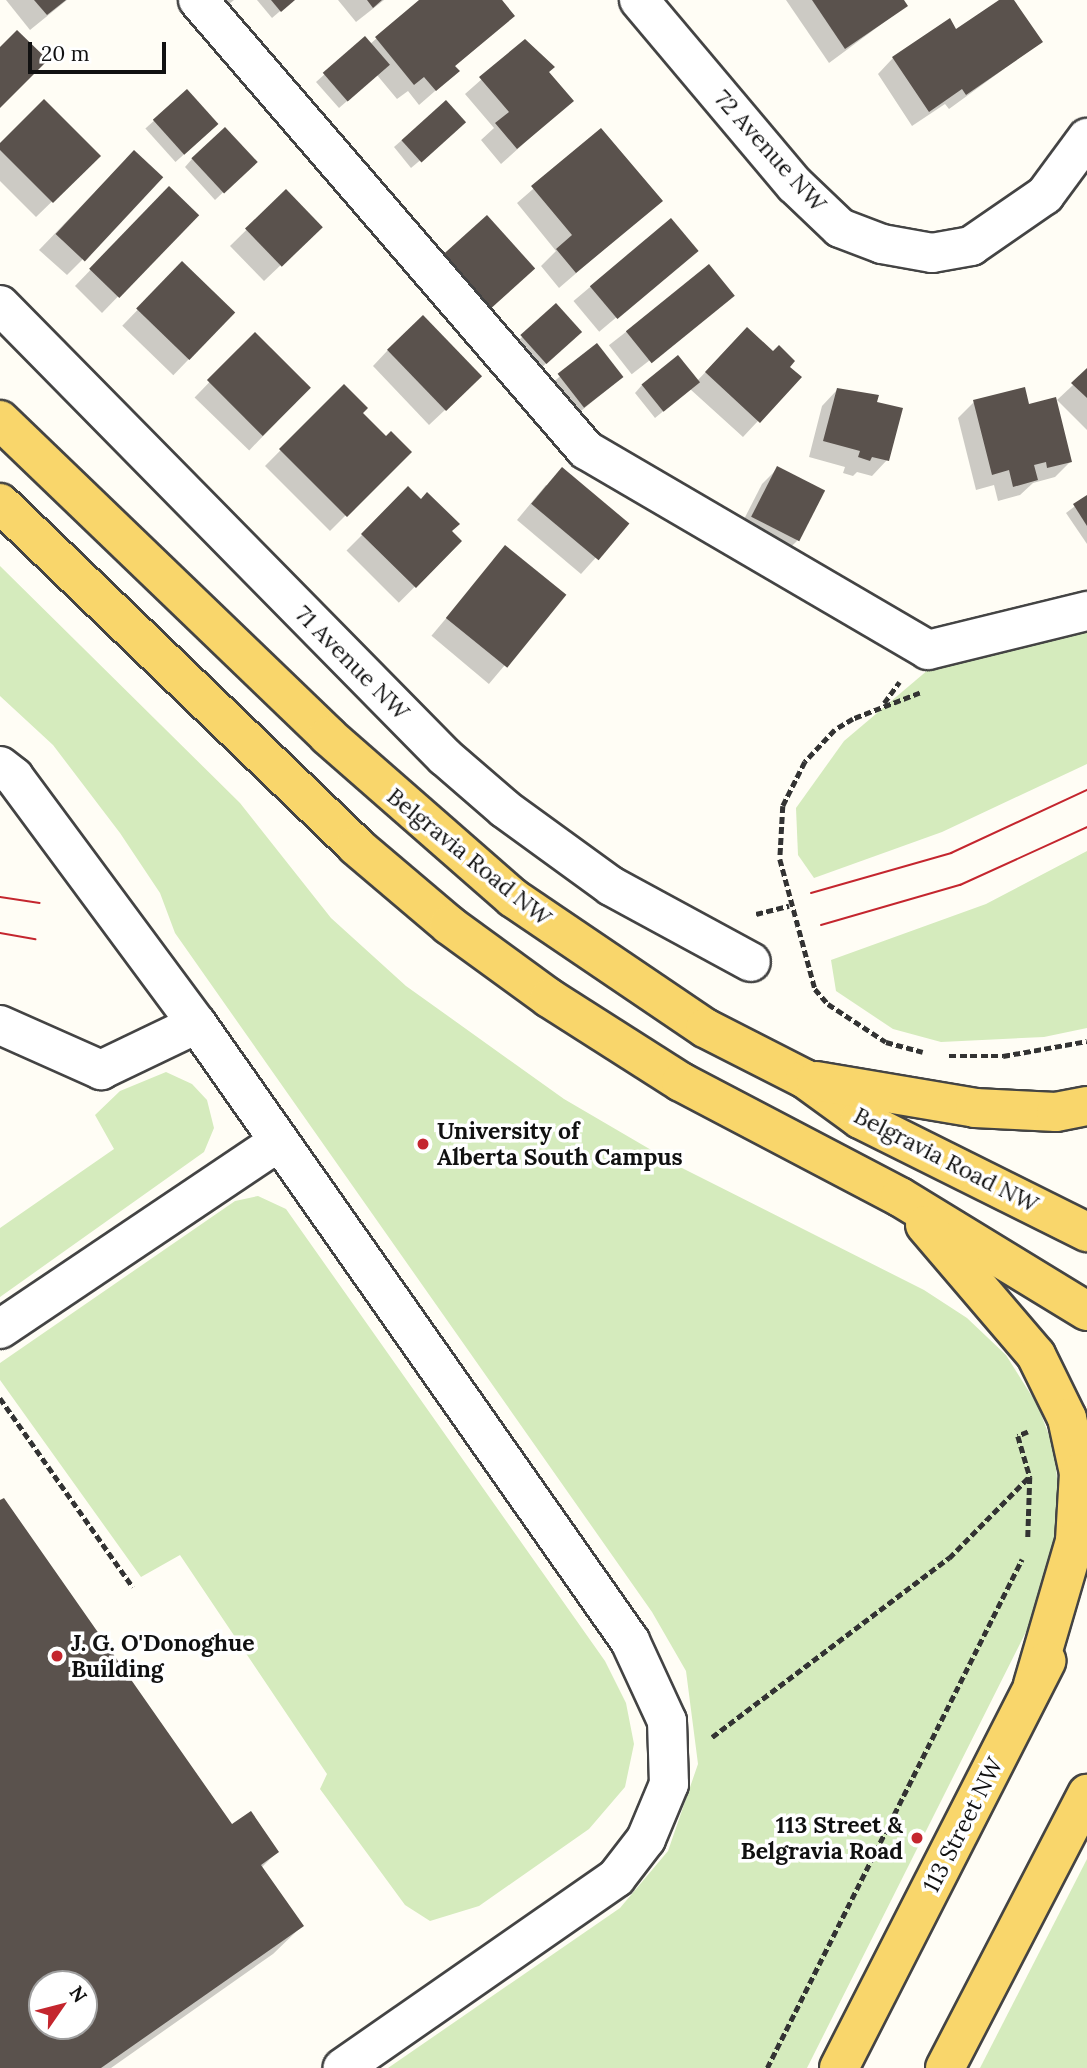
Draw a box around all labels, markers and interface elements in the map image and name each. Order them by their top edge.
scale bar [32,28,170,72]
text: 20 m [41,40,90,67]
street label: 72 Avenue NW [708,85,832,217]
street label: 71 Avenue NW [289,600,415,726]
street label: Belgravia Road NW [381,782,557,932]
street label: Belgravia Road NW [849,1102,1043,1218]
place label: University of Alberta South Campus [437,1117,683,1171]
marker: University of Alberta South Campus [415,1136,431,1152]
place label: J. G. O'Donoghue Building [71,1629,255,1683]
marker: J. G. O'Donoghue Building [49,1648,65,1664]
street label: 113 Street NW [917,1753,1009,1897]
place label: 113 Street & Belgravia Road [741,1811,903,1865]
marker: 113 Street & Belgravia Road [909,1830,925,1846]
north arrow [28,1970,98,2040]
text: N [65,1981,93,2007]

